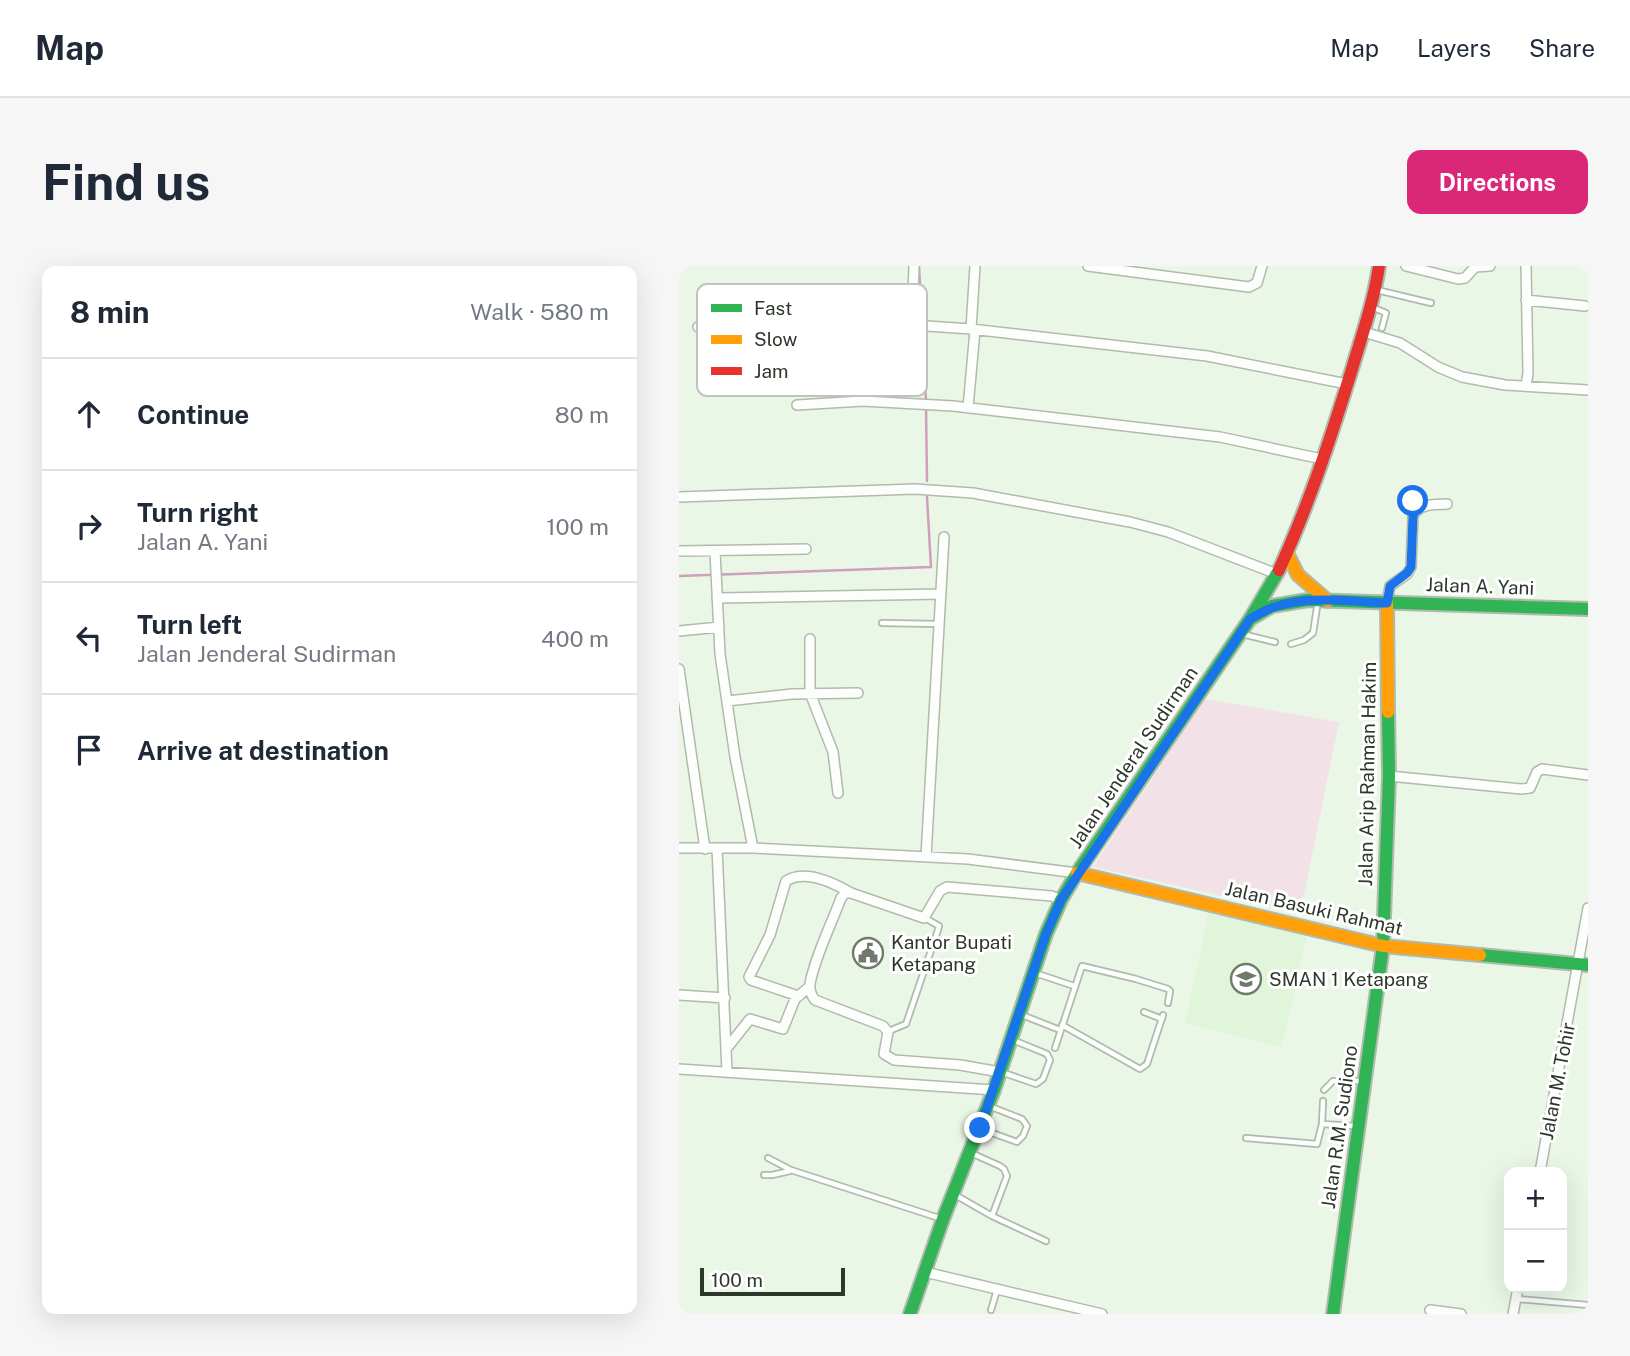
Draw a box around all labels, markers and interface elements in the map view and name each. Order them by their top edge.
text: Map [35,29,104,67]
text: Map [1330,34,1379,62]
text: Layers [1417,34,1491,62]
text: Share [1529,34,1595,62]
button: Directions [1407,150,1588,214]
text: Find us [42,153,210,211]
legend [697,284,927,396]
text: 8 min [70,294,150,330]
text: Fast [754,297,792,319]
text: Walk · 580 m [470,298,609,325]
text: Slow [754,328,798,350]
text: Jam [754,360,788,382]
icon: ahead [70,395,108,433]
text: Continue [137,399,249,430]
text: 80 m [555,401,609,428]
route start [1397,485,1428,516]
text: Turn right [137,497,259,528]
icon: right [70,507,108,545]
text: 100 m [546,513,609,540]
text: Jalan A. Yani [137,528,268,555]
street label: Jalan A. Yani [1425,573,1535,599]
text: Turn left [137,609,242,640]
icon: left [70,619,108,657]
text: 400 m [541,625,609,652]
text: Jalan Jenderal Sudirman [137,640,396,667]
street label: Jalan Arip Rahman Hakim [1354,661,1380,887]
street label: Jalan Jenderal Sudirman [1064,662,1202,852]
icon: arrive [70,731,108,769]
text: Arrive at destination [137,735,389,766]
street label: Jalan Basuki Rahmat [1223,877,1405,939]
place label: Kantor Bupati Ketapang [891,931,1012,975]
public building icon: Kantor Bupati Ketapang [851,936,885,970]
school or university icon: SMAN 1 Ketapang [1229,962,1263,996]
place label: SMAN 1 Ketapang [1269,968,1429,990]
street label: Jalan M. Tohir [1535,1020,1579,1142]
street label: Jalan R.M. Sudiono [1317,1044,1361,1210]
route end [964,1112,995,1143]
map controls [1504,1167,1567,1293]
button: + [1504,1167,1567,1230]
button: − [1504,1230,1567,1293]
scale bar [700,1265,845,1297]
text: 100 m [711,1269,763,1291]

